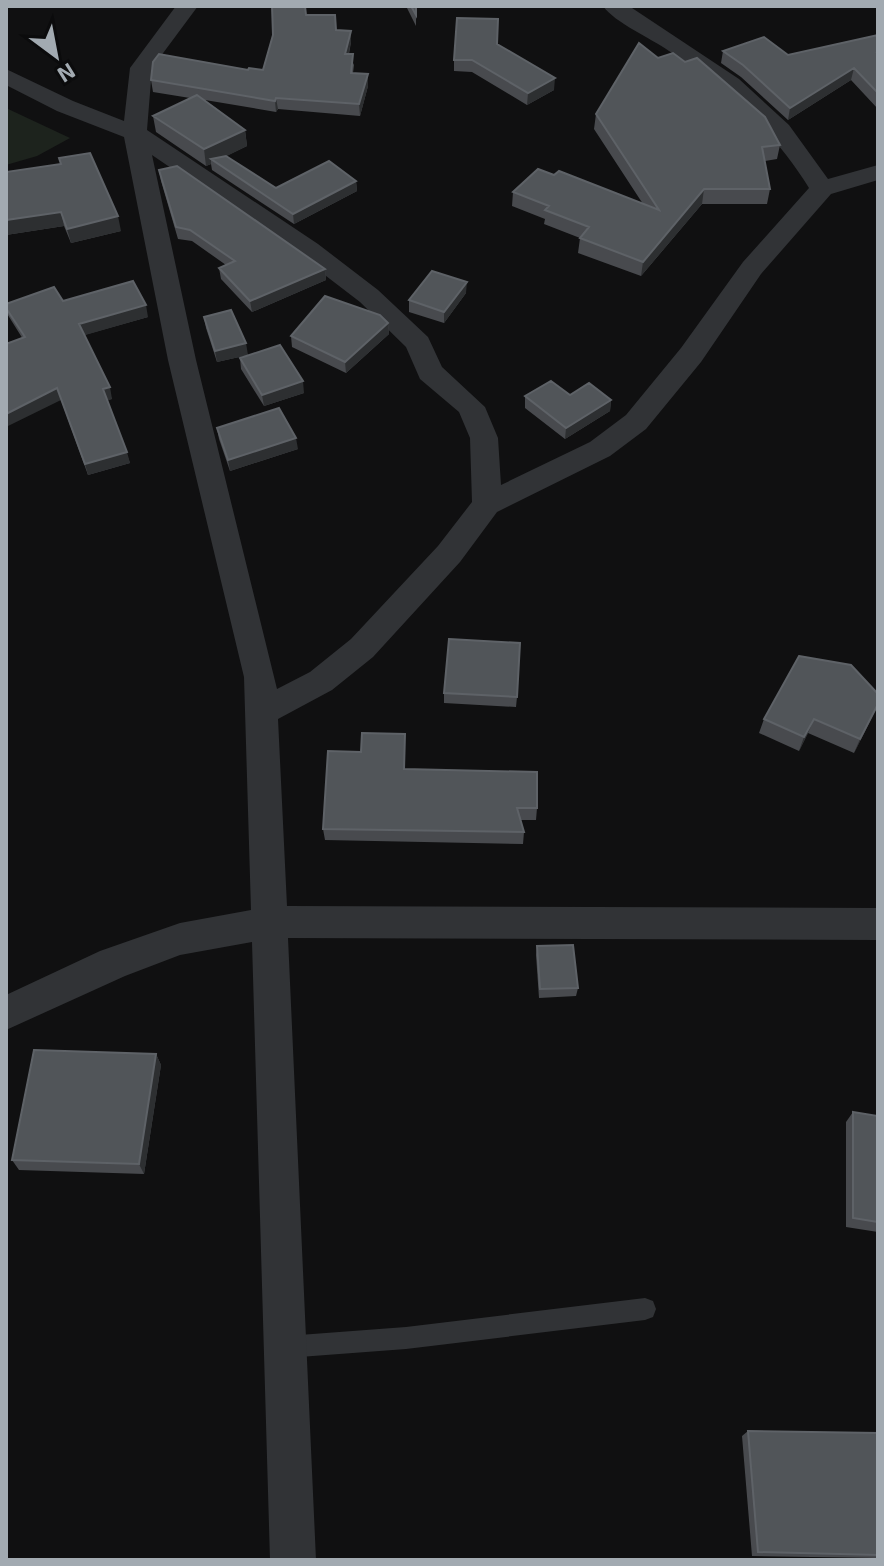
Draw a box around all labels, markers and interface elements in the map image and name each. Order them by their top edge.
north arrow [16,16,96,96]
text: N [54,59,81,89]

